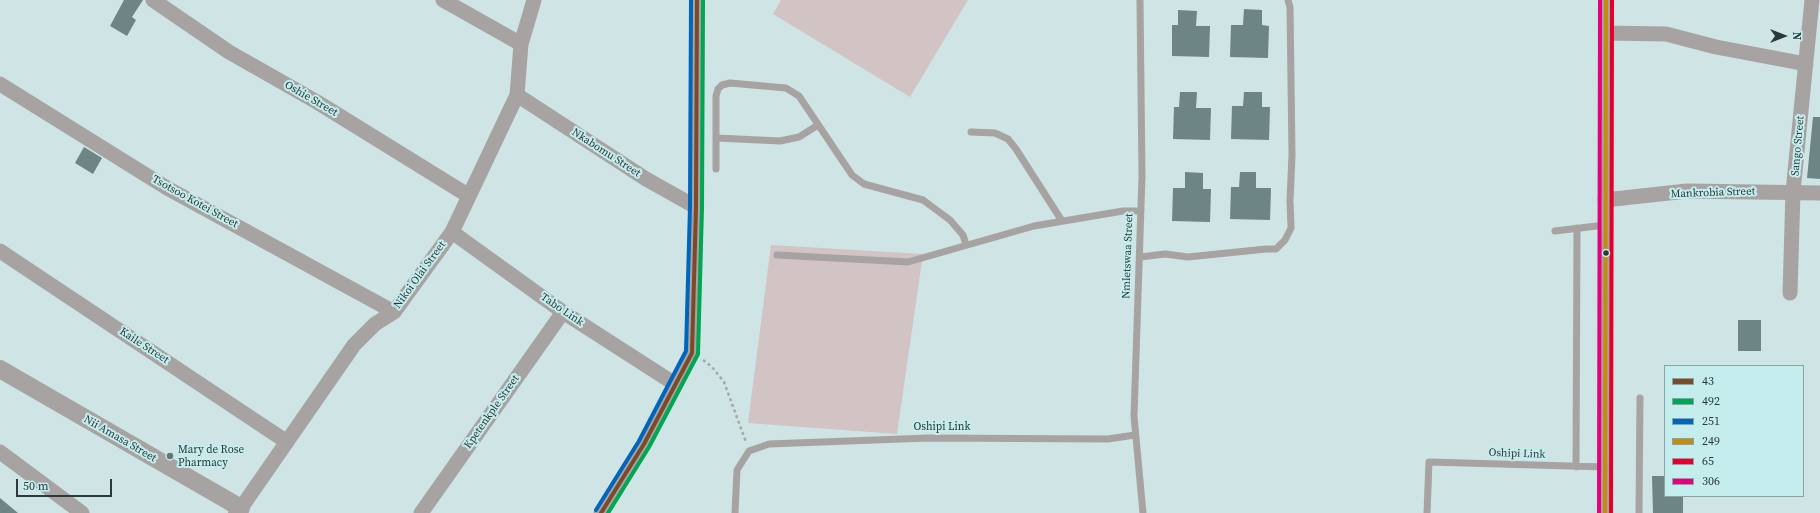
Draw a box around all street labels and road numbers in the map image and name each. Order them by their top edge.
street label: Oshie Street [282,79,340,119]
street label: Sango Street [1789,115,1807,177]
street label: Nkabomu Street [569,126,643,180]
street label: Tsotsoo Kotei Street [150,173,240,231]
street label: Mankrobia Street [1670,185,1756,201]
street label: Nmletswaa Street [1120,213,1136,299]
street label: Nikoi Olai Street [391,239,449,311]
street label: Tabo Link [538,291,586,329]
street label: Kaile Street [117,325,171,367]
street label: Kpetenkple Street [462,373,522,451]
street label: Nii Amasa Street [81,413,159,465]
street label: Oshipi Link [914,420,970,434]
street label: Oshipi Link [1488,446,1546,462]

